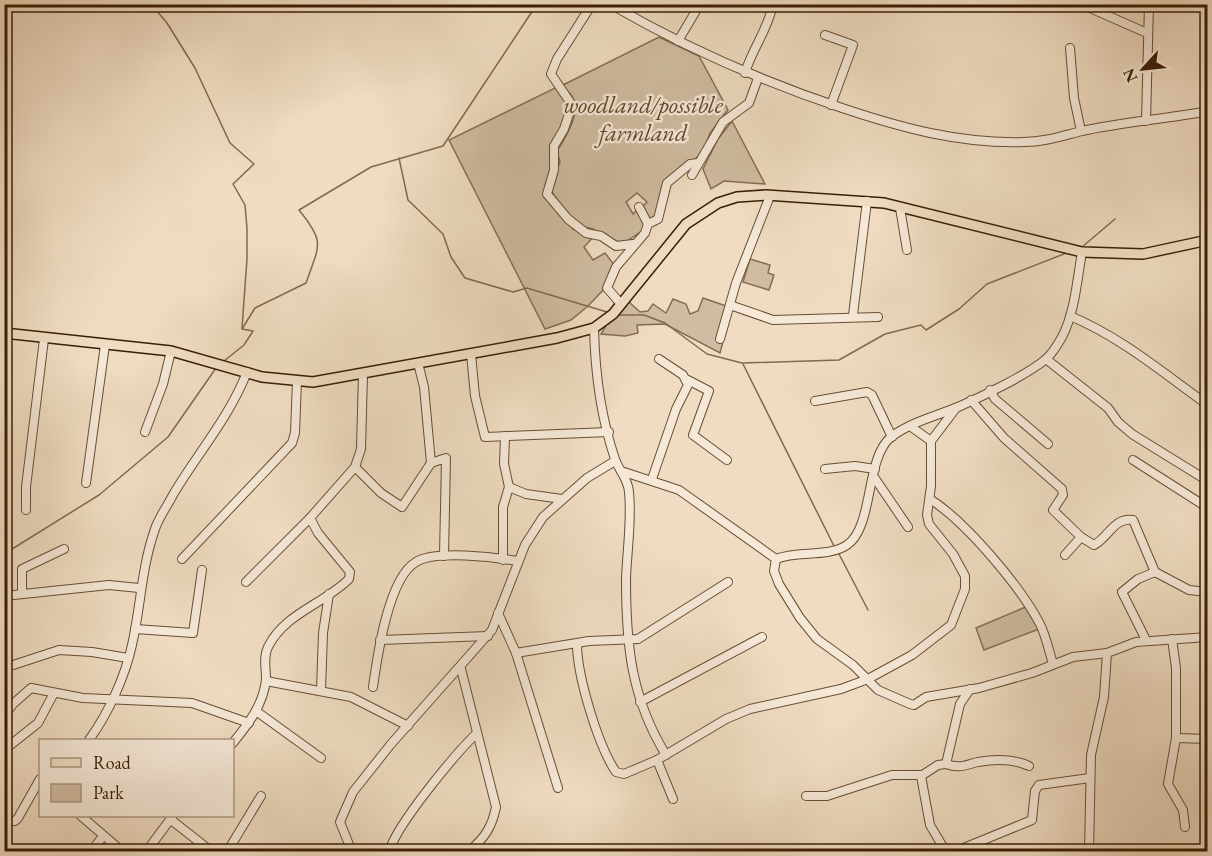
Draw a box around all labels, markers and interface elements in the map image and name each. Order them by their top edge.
north arrow [1113,39,1173,99]
text: N [1118,65,1142,86]
park label: woodland/possible farmland [563,89,724,148]
legend [39,739,234,817]
text: Road [93,751,132,774]
text: Park [93,781,124,804]

